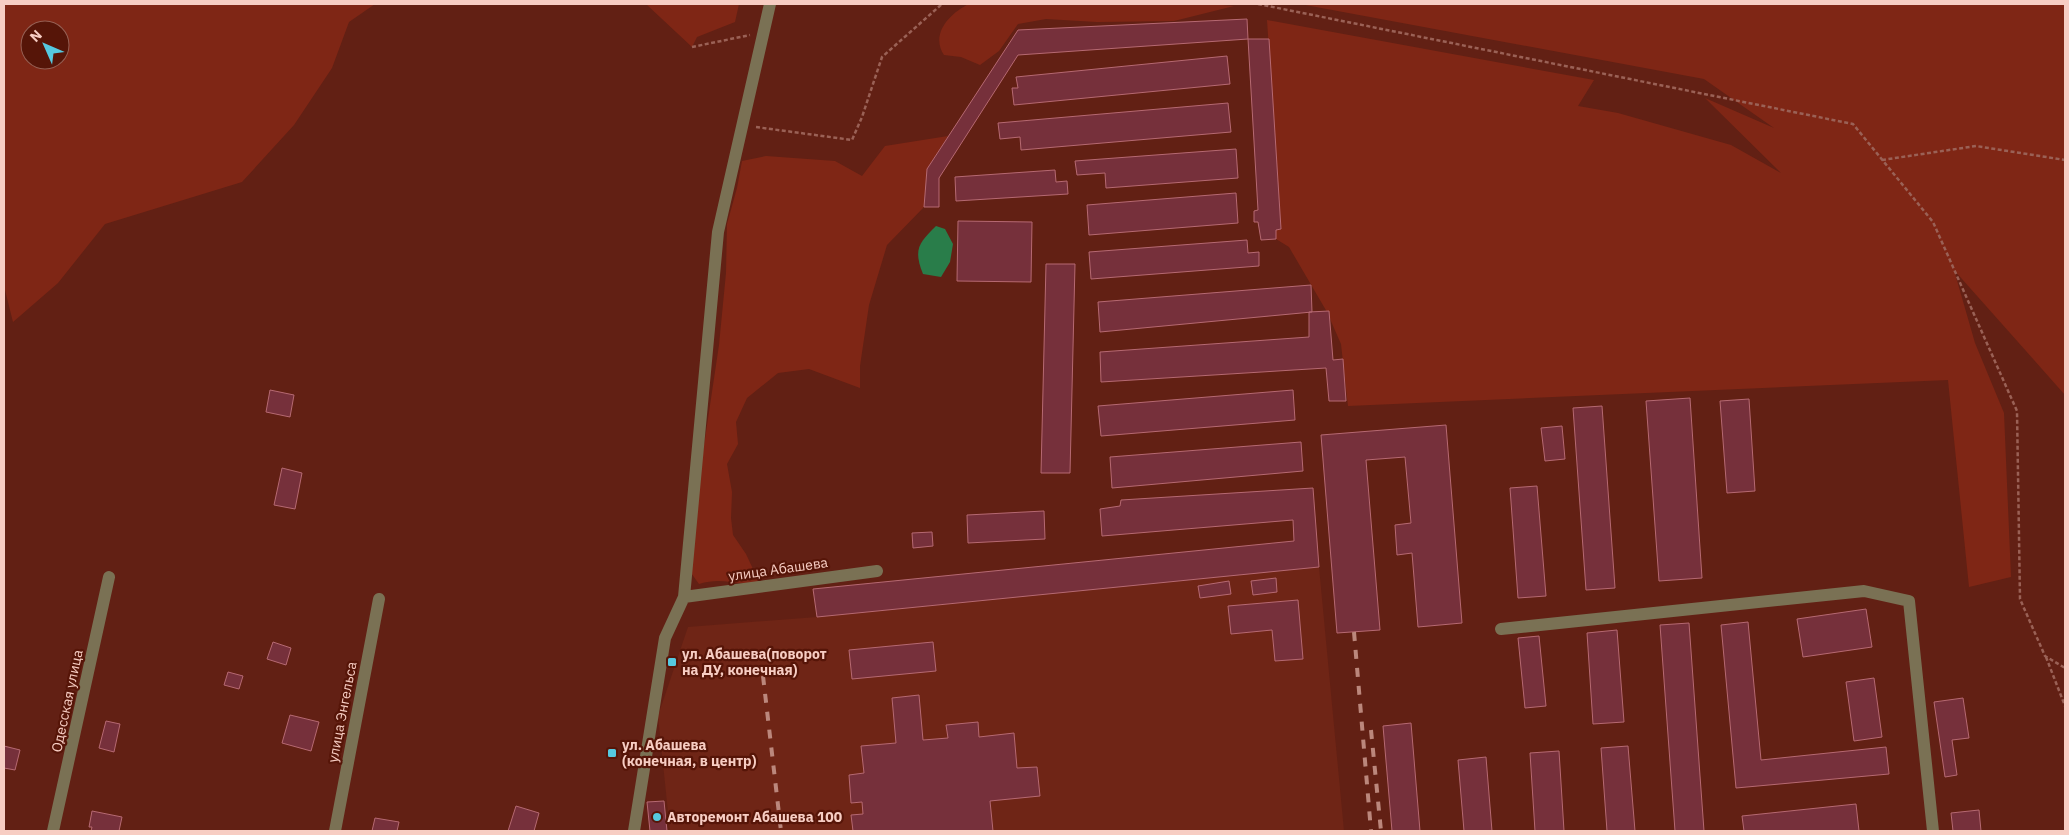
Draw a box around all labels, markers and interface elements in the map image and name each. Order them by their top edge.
north arrow [20,20,70,70]
text: N [26,26,46,46]
street label: улица Абашева [727,553,830,585]
place label: ул. Абашева(поворот на ДУ, конечная) [682,645,827,679]
street label: Одесская улица [47,648,87,754]
marker: ул. Абашева(поворот на ДУ, конечная) [666,656,678,668]
street label: улица Энгельса [323,660,361,764]
place label: ул. Абашева (конечная, в центр) [622,736,757,770]
marker: ул. Абашева (конечная, в центр) [606,747,618,759]
place label: Авторемонт Абашева 100 [667,808,842,826]
marker: Авторемонт Абашева 100 [651,811,663,823]

